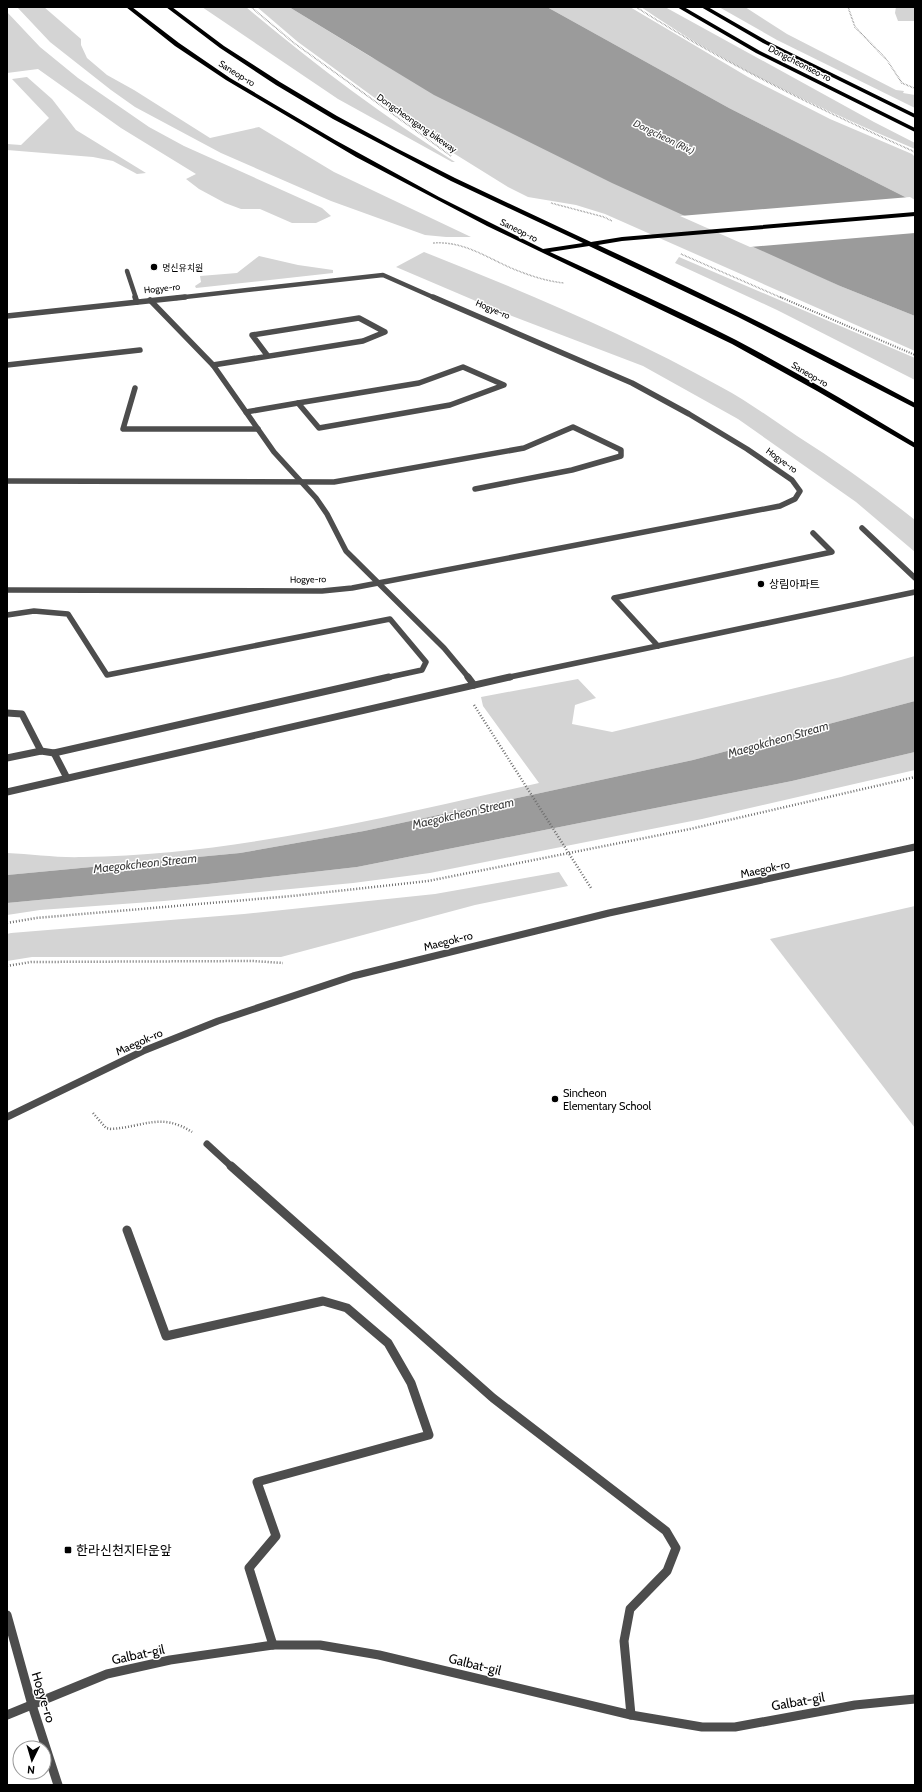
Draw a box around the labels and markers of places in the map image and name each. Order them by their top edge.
marker: 명신유치원 [149,262,159,272]
place label: 명신유치원 [162,262,203,273]
place label: 상림아파트 [769,577,820,591]
marker: 상림아파트 [756,579,766,589]
place label: Sincheon Elementary School [563,1086,652,1113]
marker: Sincheon Elementary School [550,1094,560,1104]
place label: 한라신천지타운앞 [76,1542,172,1558]
marker: 한라신천지타운앞 [63,1545,73,1555]

